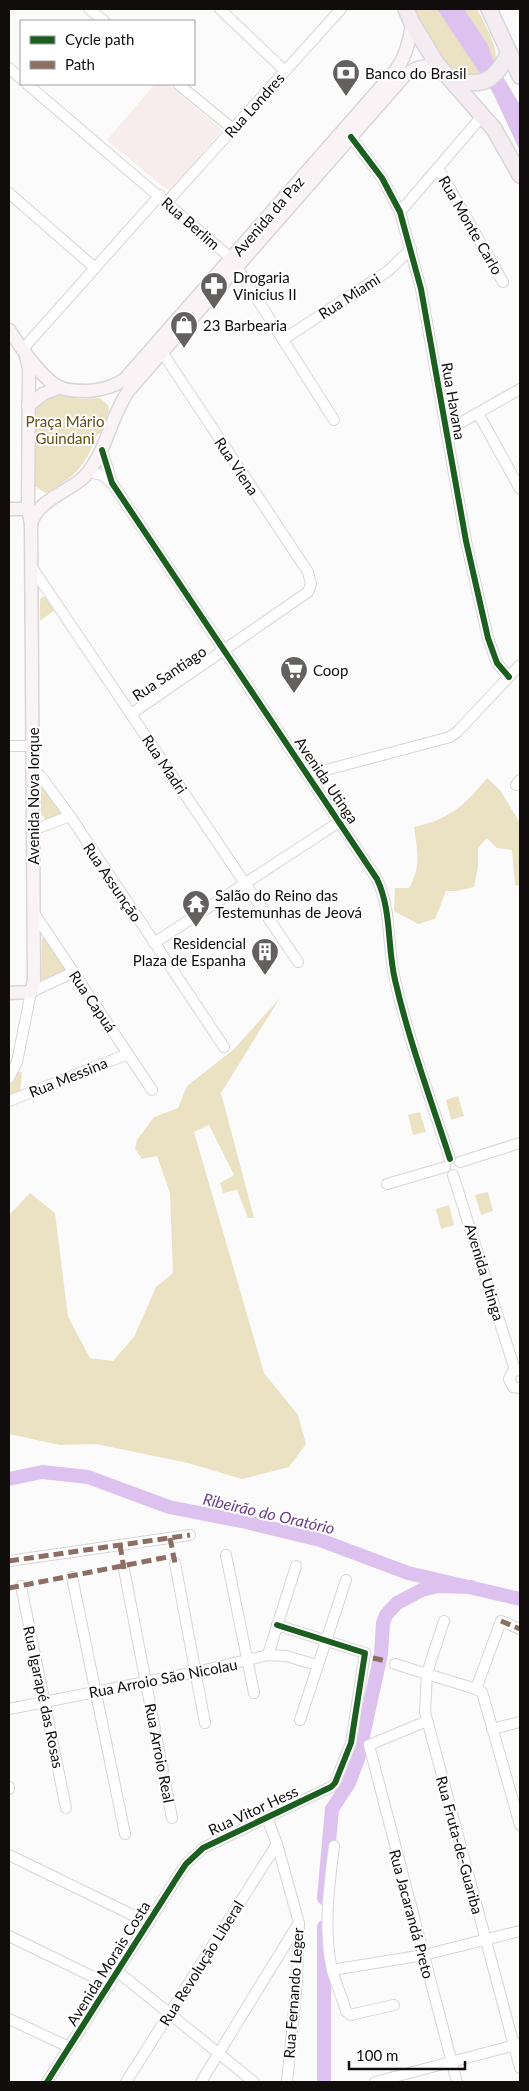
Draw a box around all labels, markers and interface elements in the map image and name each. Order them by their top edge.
legend [20,20,195,85]
text: Cycle path [65,30,134,48]
text: Path [65,55,95,73]
bank icon: Banco do Brasil [331,58,361,97]
place label: Banco do Brasil [365,64,466,82]
street label: Rua Londres [220,69,288,141]
street label: Avenida da Paz [229,172,308,259]
street label: Rua Monte Carlo [435,172,507,278]
street label: Rua Berlim [158,193,224,253]
place label: Drogaria Vinicius II [233,268,297,303]
street label: Rua Miami [315,270,383,322]
pharmacy icon: Drogaria Vinicius II [199,271,229,310]
shop icon: 23 Barbearia [169,310,199,349]
place label: 23 Barbearia [203,316,287,334]
street label: Rua Havana [438,361,470,441]
park label: Praça Mário Guindani [26,412,104,447]
street label: Rua Viena [211,434,263,498]
street label: Rua Santiago [129,642,209,704]
supermarket icon: Coop [279,655,309,694]
place label: Coop [313,661,348,679]
street label: Avenida Nova Iorque [24,727,42,865]
street label: Rua Madri [139,731,191,797]
street label: Avenida Utinga [291,733,363,827]
street label: Rua Assunção [80,839,146,925]
place label: Salão do Reino das Testemunhas de Jeová [215,886,362,921]
temple icon: Salão do Reino das Testemunhas de Jeová [181,889,211,928]
place label: Residencial Plaza de Espanha [133,934,246,969]
building icon: Residencial Plaza de Espanha [250,937,280,976]
street label: Rua Capuá [66,967,120,1035]
street label: Rua Messina [26,1053,110,1101]
street label: Avenida Utinga [462,1221,508,1323]
water label: Ribeirão do Oratório [201,1489,337,1537]
street label: Rua Igarapé das Rosas [20,1624,68,1770]
street label: Rua Arroio São Nicolau [87,1655,239,1701]
street label: Rua Arroio Real [142,1702,178,1804]
street label: Rua Fruta-de-Guariba [433,1774,487,1916]
street label: Rua Vitor Hess [205,1781,301,1839]
street label: Rua Jacarandá Preto [386,1847,438,1981]
street label: Avenida Morais Costa [62,1897,154,2029]
street label: Rua Revolução Liberal [155,1897,247,2029]
street label: Rua Fernando Leger [279,1926,307,2059]
scale bar [349,2038,465,2070]
text: 100 m [356,2046,398,2064]

